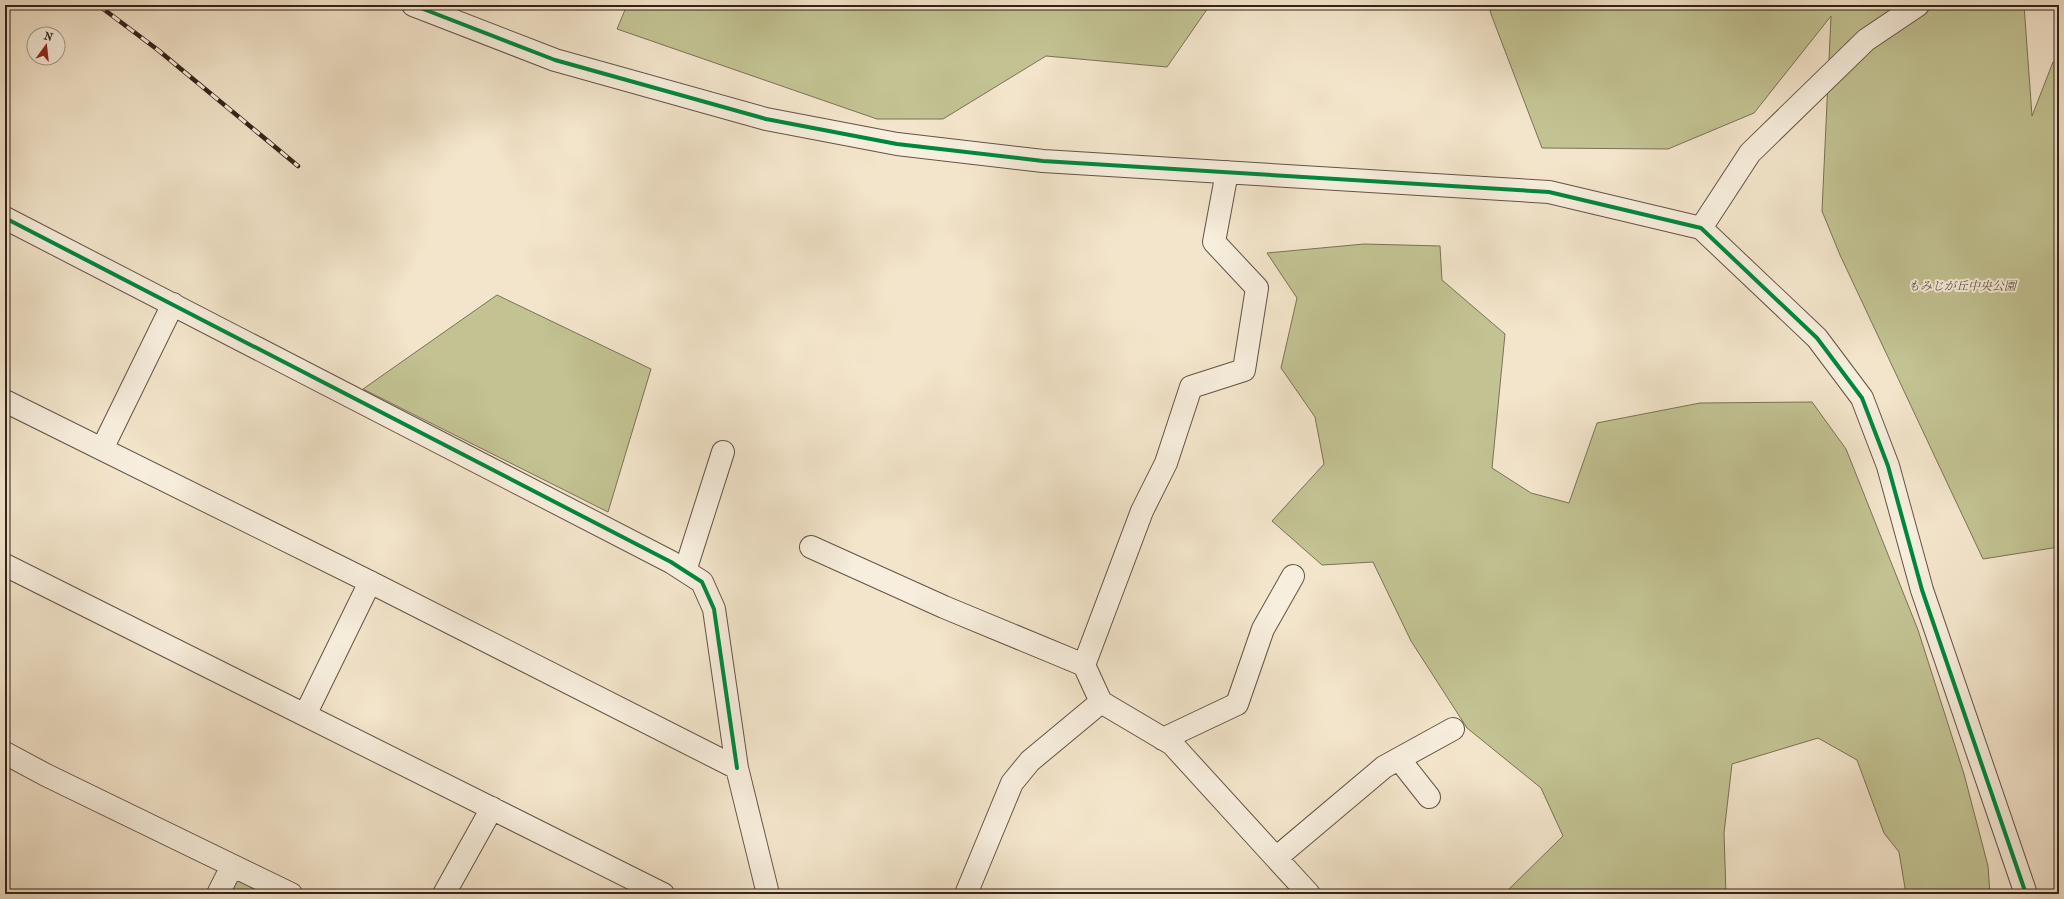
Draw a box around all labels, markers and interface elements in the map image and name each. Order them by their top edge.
north arrow [26,26,66,66]
text: N [43,29,55,44]
park label: もみじが丘中央公園 [1908,279,2018,293]

